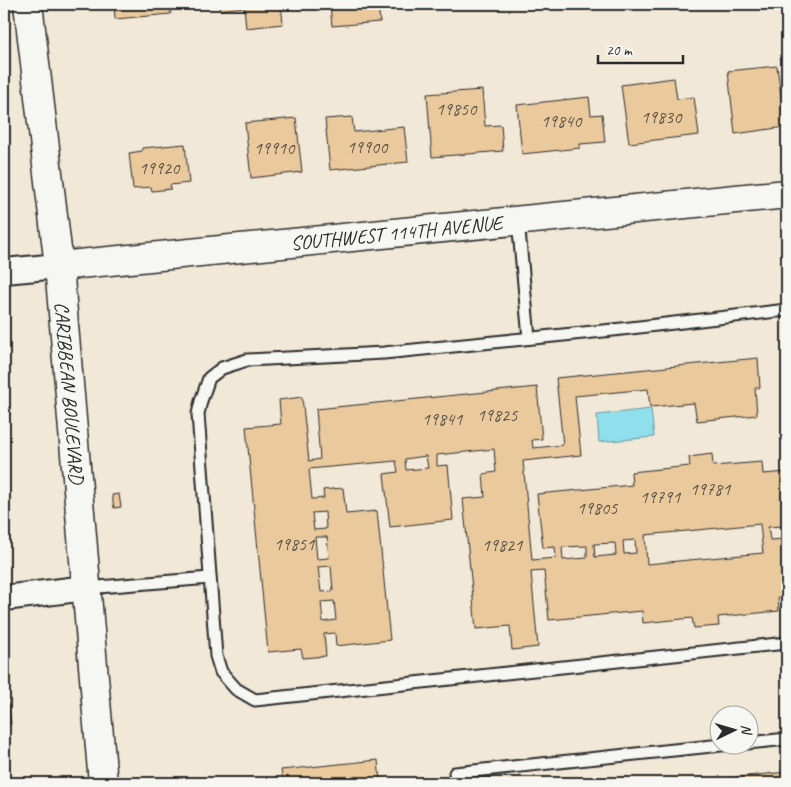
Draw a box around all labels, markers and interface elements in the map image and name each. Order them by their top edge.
scale bar [598,32,684,64]
text: 20 m [606,41,633,60]
house number: 19850 [436,98,478,120]
house number: 19830 [641,106,683,128]
house number: 19840 [541,110,583,132]
house number: 19900 [347,136,389,158]
house number: 19910 [254,137,296,159]
house number: 19920 [139,157,181,179]
street label: SOUTHWEST 114TH AVENUE [289,209,506,256]
street label: CARIBBEAN BOULEVARD [50,301,90,486]
house number: 19825 [477,404,518,426]
house number: 19841 [422,408,463,430]
house number: 19781 [690,478,731,500]
house number: 19791 [640,486,681,508]
house number: 19805 [577,497,618,519]
house number: 19851 [274,533,315,555]
house number: 19821 [482,534,523,556]
north arrow [708,704,758,754]
text: N [738,724,756,736]

